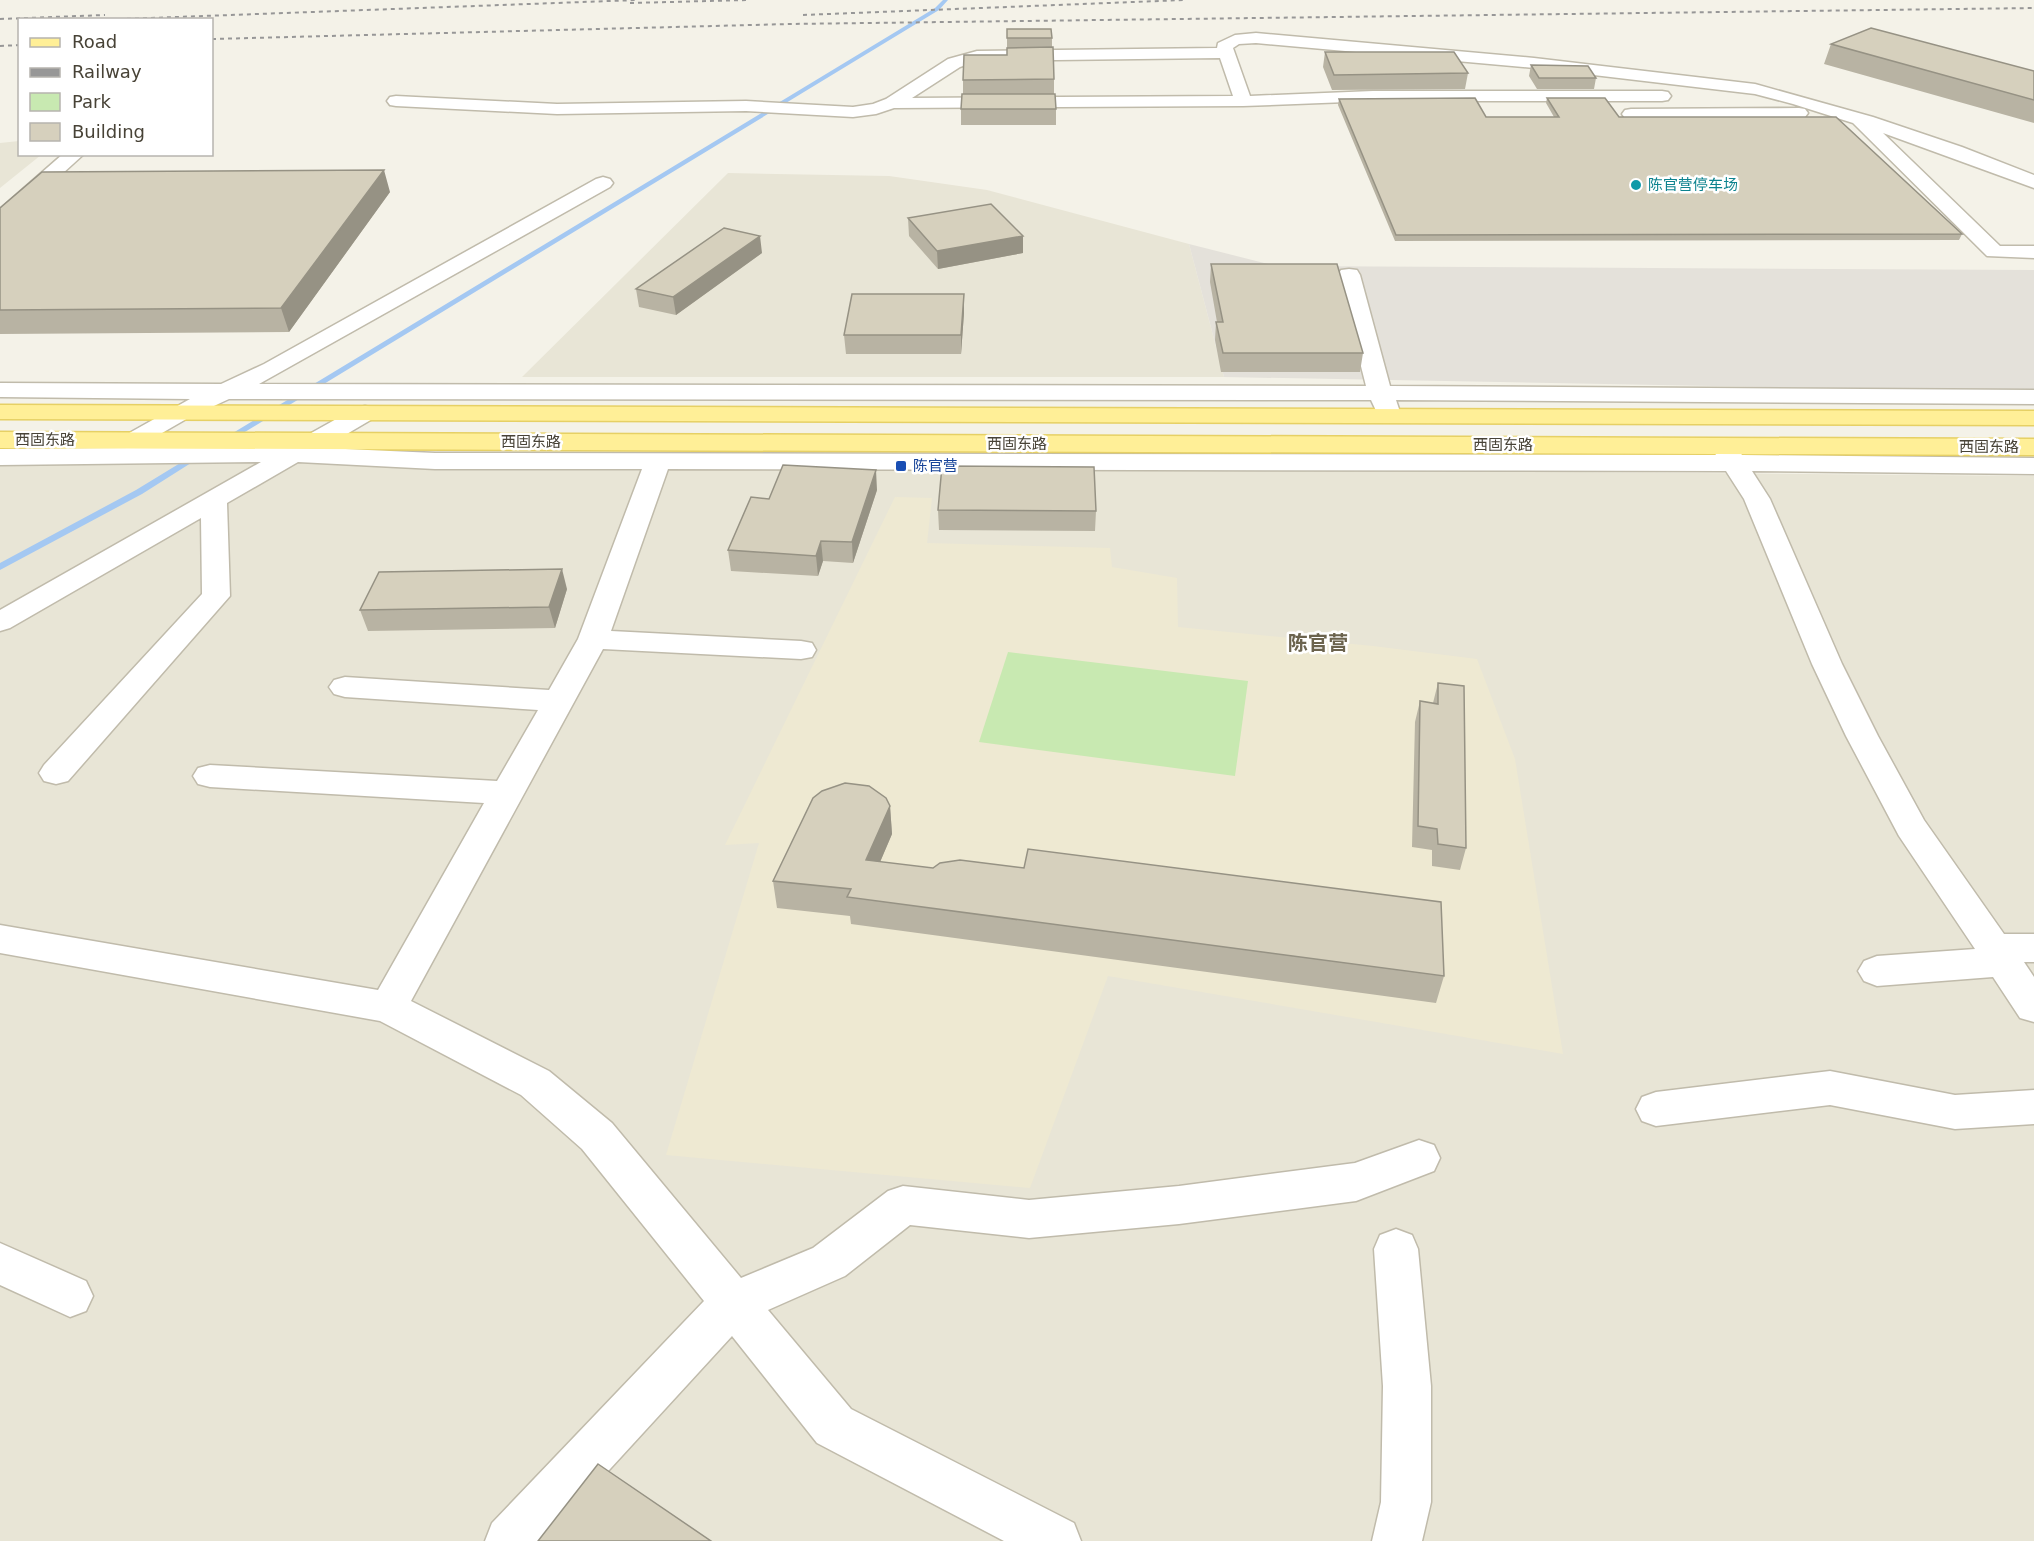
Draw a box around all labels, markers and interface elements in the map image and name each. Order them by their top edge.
legend [18,18,213,156]
text: Road [72,31,117,52]
text: Railway [72,61,142,82]
text: Park [72,91,111,112]
text: Building [72,121,145,142]
place label: 陈官营停车场 [1648,176,1738,194]
marker: 陈官营停车场 [1629,178,1643,192]
street label: 西固东路 [15,431,75,449]
street label: 西固东路 [501,433,561,451]
street label: 西固东路 [987,435,1047,453]
street label: 西固东路 [1473,436,1533,454]
street label: 西固东路 [1959,438,2019,456]
place label: 陈官营 [913,457,958,475]
marker: 陈官营 [894,459,908,473]
district label: 陈官营 [1288,631,1348,655]

